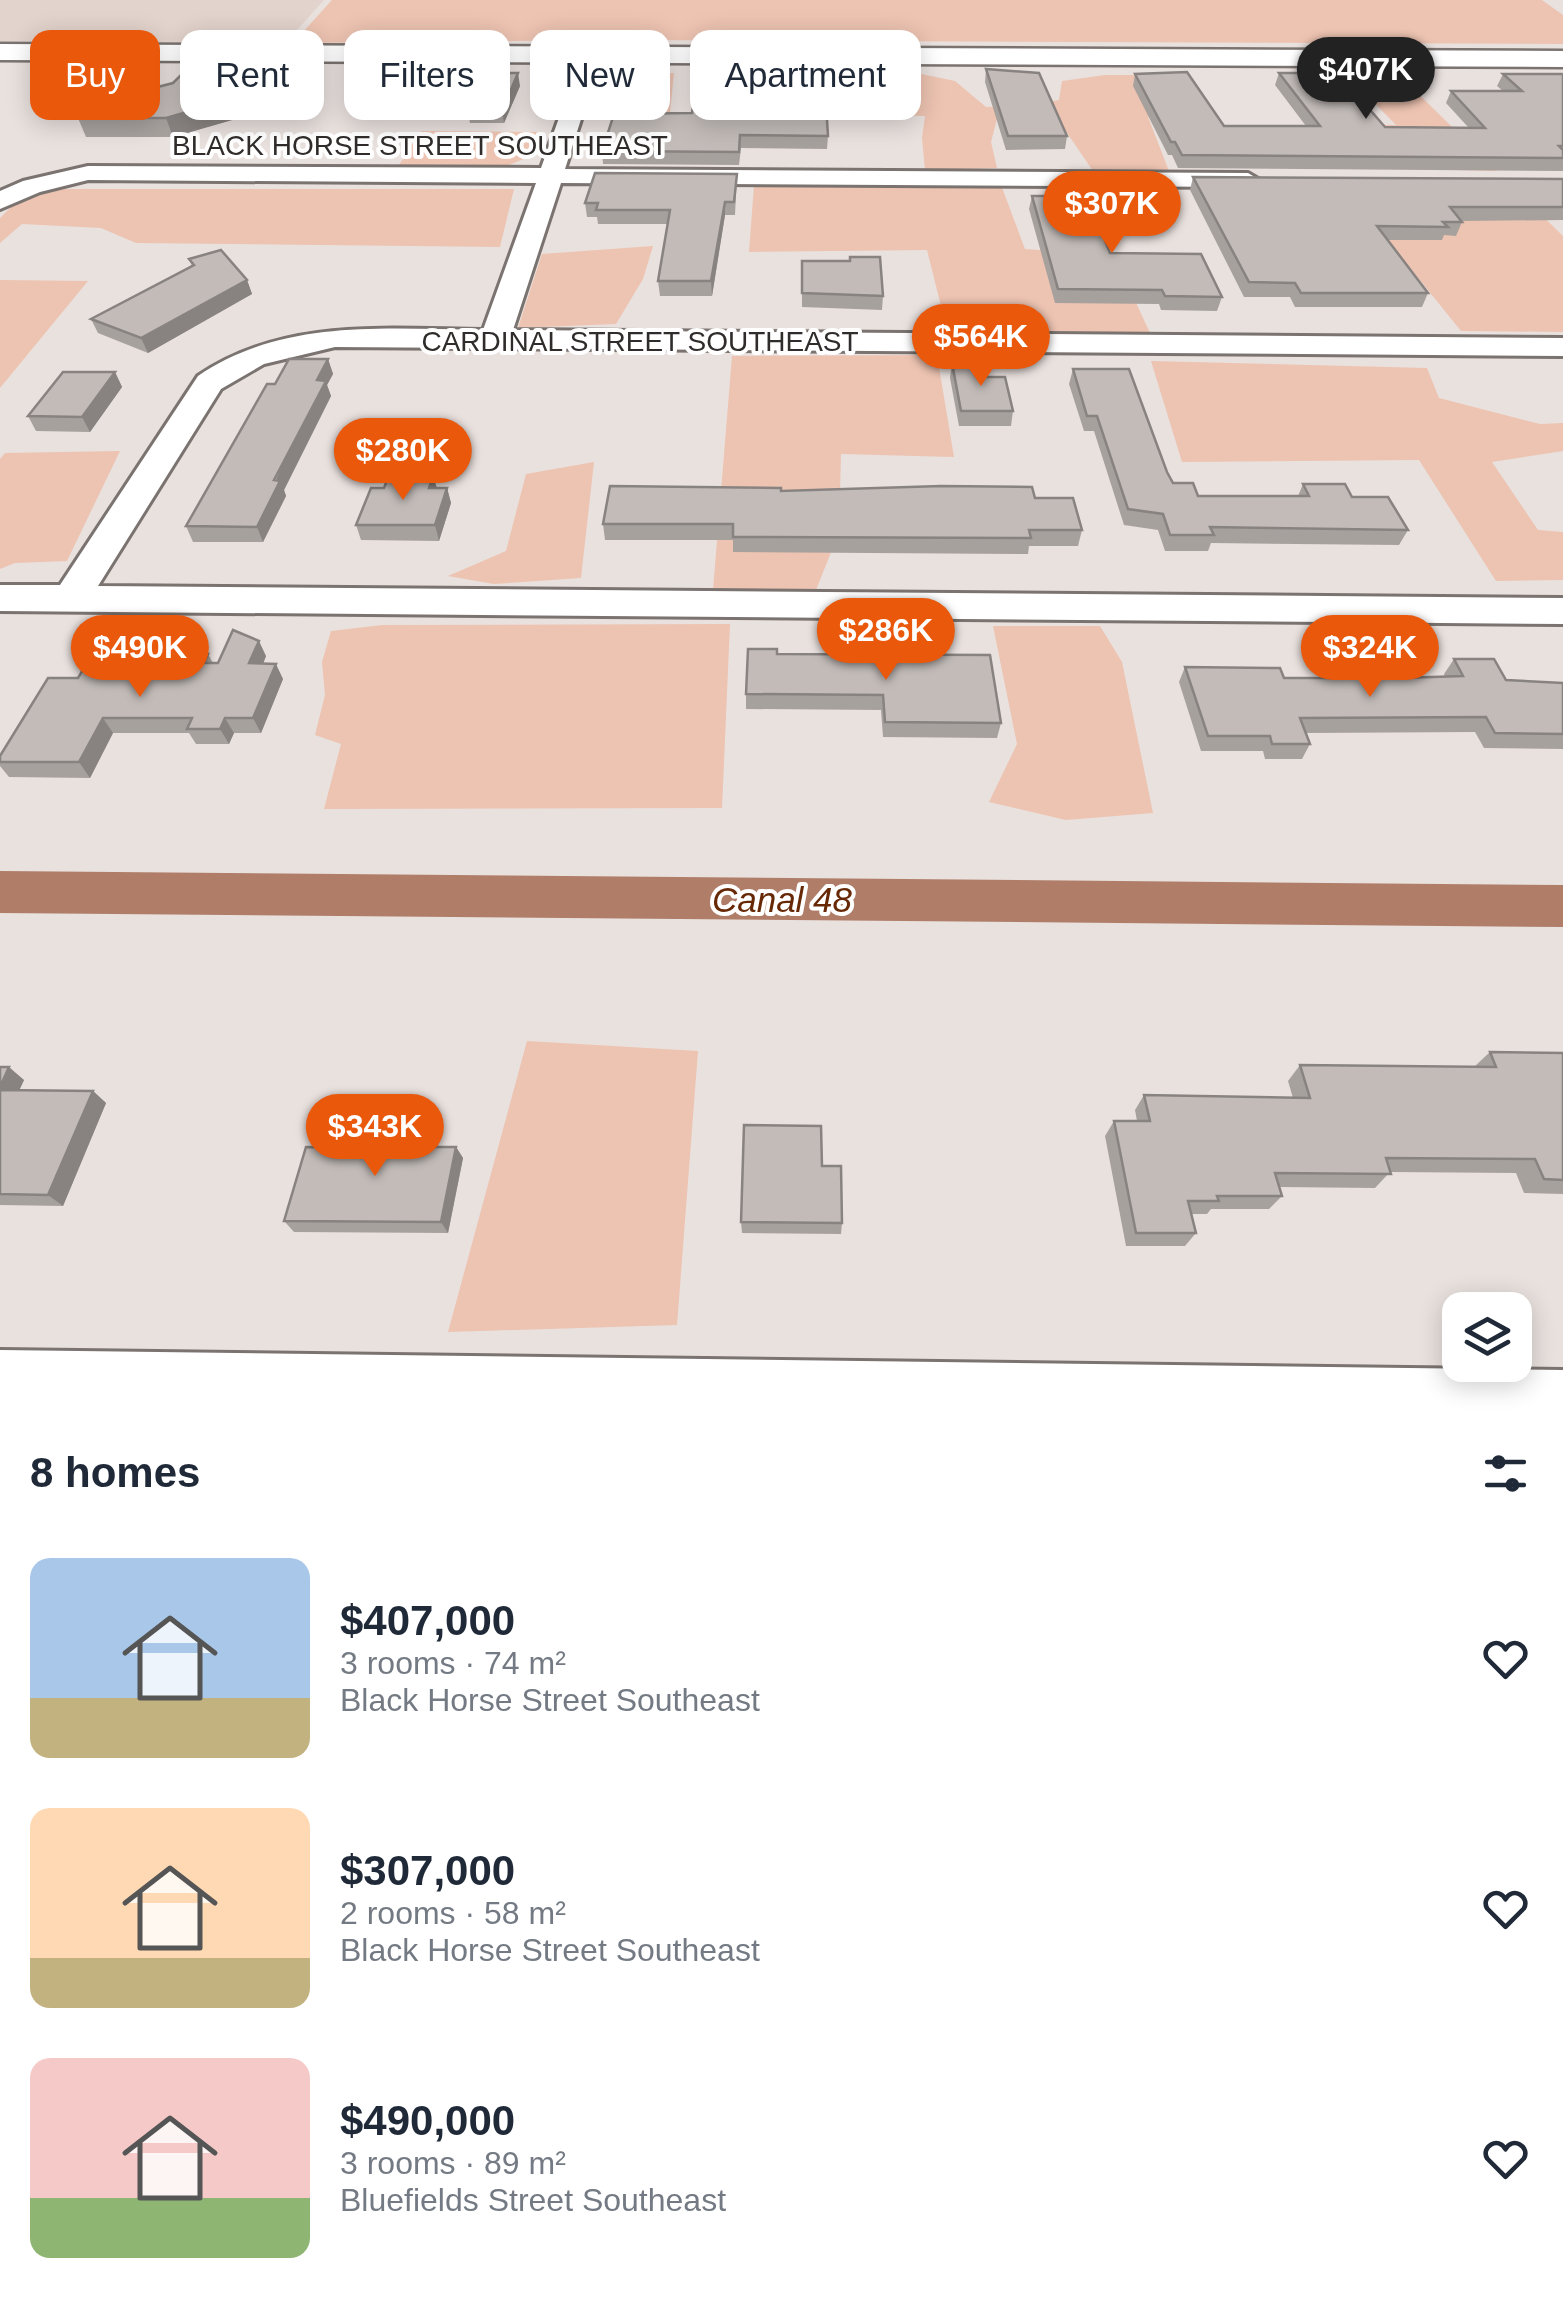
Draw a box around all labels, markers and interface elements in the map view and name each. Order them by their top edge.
chip: Buy [30,30,160,120]
chip: Rent [180,30,324,120]
chip: Filters [344,30,510,120]
chip: New [530,30,670,120]
chip: Apartment [690,30,921,120]
pin: $407K [1296,37,1436,122]
text: $407K [1319,51,1413,87]
street label: BLACK HORSE STREET SOUTHEAST [172,130,668,161]
pin: $307K [1042,171,1182,256]
text: $307K [1065,185,1159,221]
pin: $564K [911,304,1051,389]
text: $564K [934,318,1028,354]
street label: CARDINAL STREET SOUTHEAST [421,326,859,357]
pin: $280K [333,418,473,503]
text: $280K [356,432,450,468]
pin: $286K [816,598,956,683]
text: $286K [839,612,933,648]
pin: $490K [70,615,210,700]
pin: $324K [1300,615,1440,700]
text: $490K [93,629,187,665]
text: $324K [1323,629,1417,665]
water label: Canal 48 [712,880,853,919]
pin: $343K [305,1094,445,1179]
text: $343K [328,1108,422,1144]
map controls [1442,1292,1532,1382]
button: layers [1442,1292,1532,1382]
icon: filters [1478,1446,1533,1501]
text: 8 homes [30,1449,200,1496]
text: $407,000 [340,1597,515,1644]
icon: home [110,1598,230,1718]
icon: heart [1478,1631,1533,1686]
text: 3 rooms · 74 m² [340,1645,566,1681]
text: Black Horse Street Southeast [340,1682,760,1718]
text: $307,000 [340,1847,515,1894]
icon: home [110,1848,230,1968]
icon: heart [1478,1881,1533,1936]
text: 2 rooms · 58 m² [340,1895,566,1931]
text: Black Horse Street Southeast [340,1932,760,1968]
text: $490,000 [340,2097,515,2144]
icon: home [110,2098,230,2218]
icon: heart [1478,2131,1533,2186]
text: 3 rooms · 89 m² [340,2145,566,2181]
text: Bluefields Street Southeast [340,2182,726,2218]

